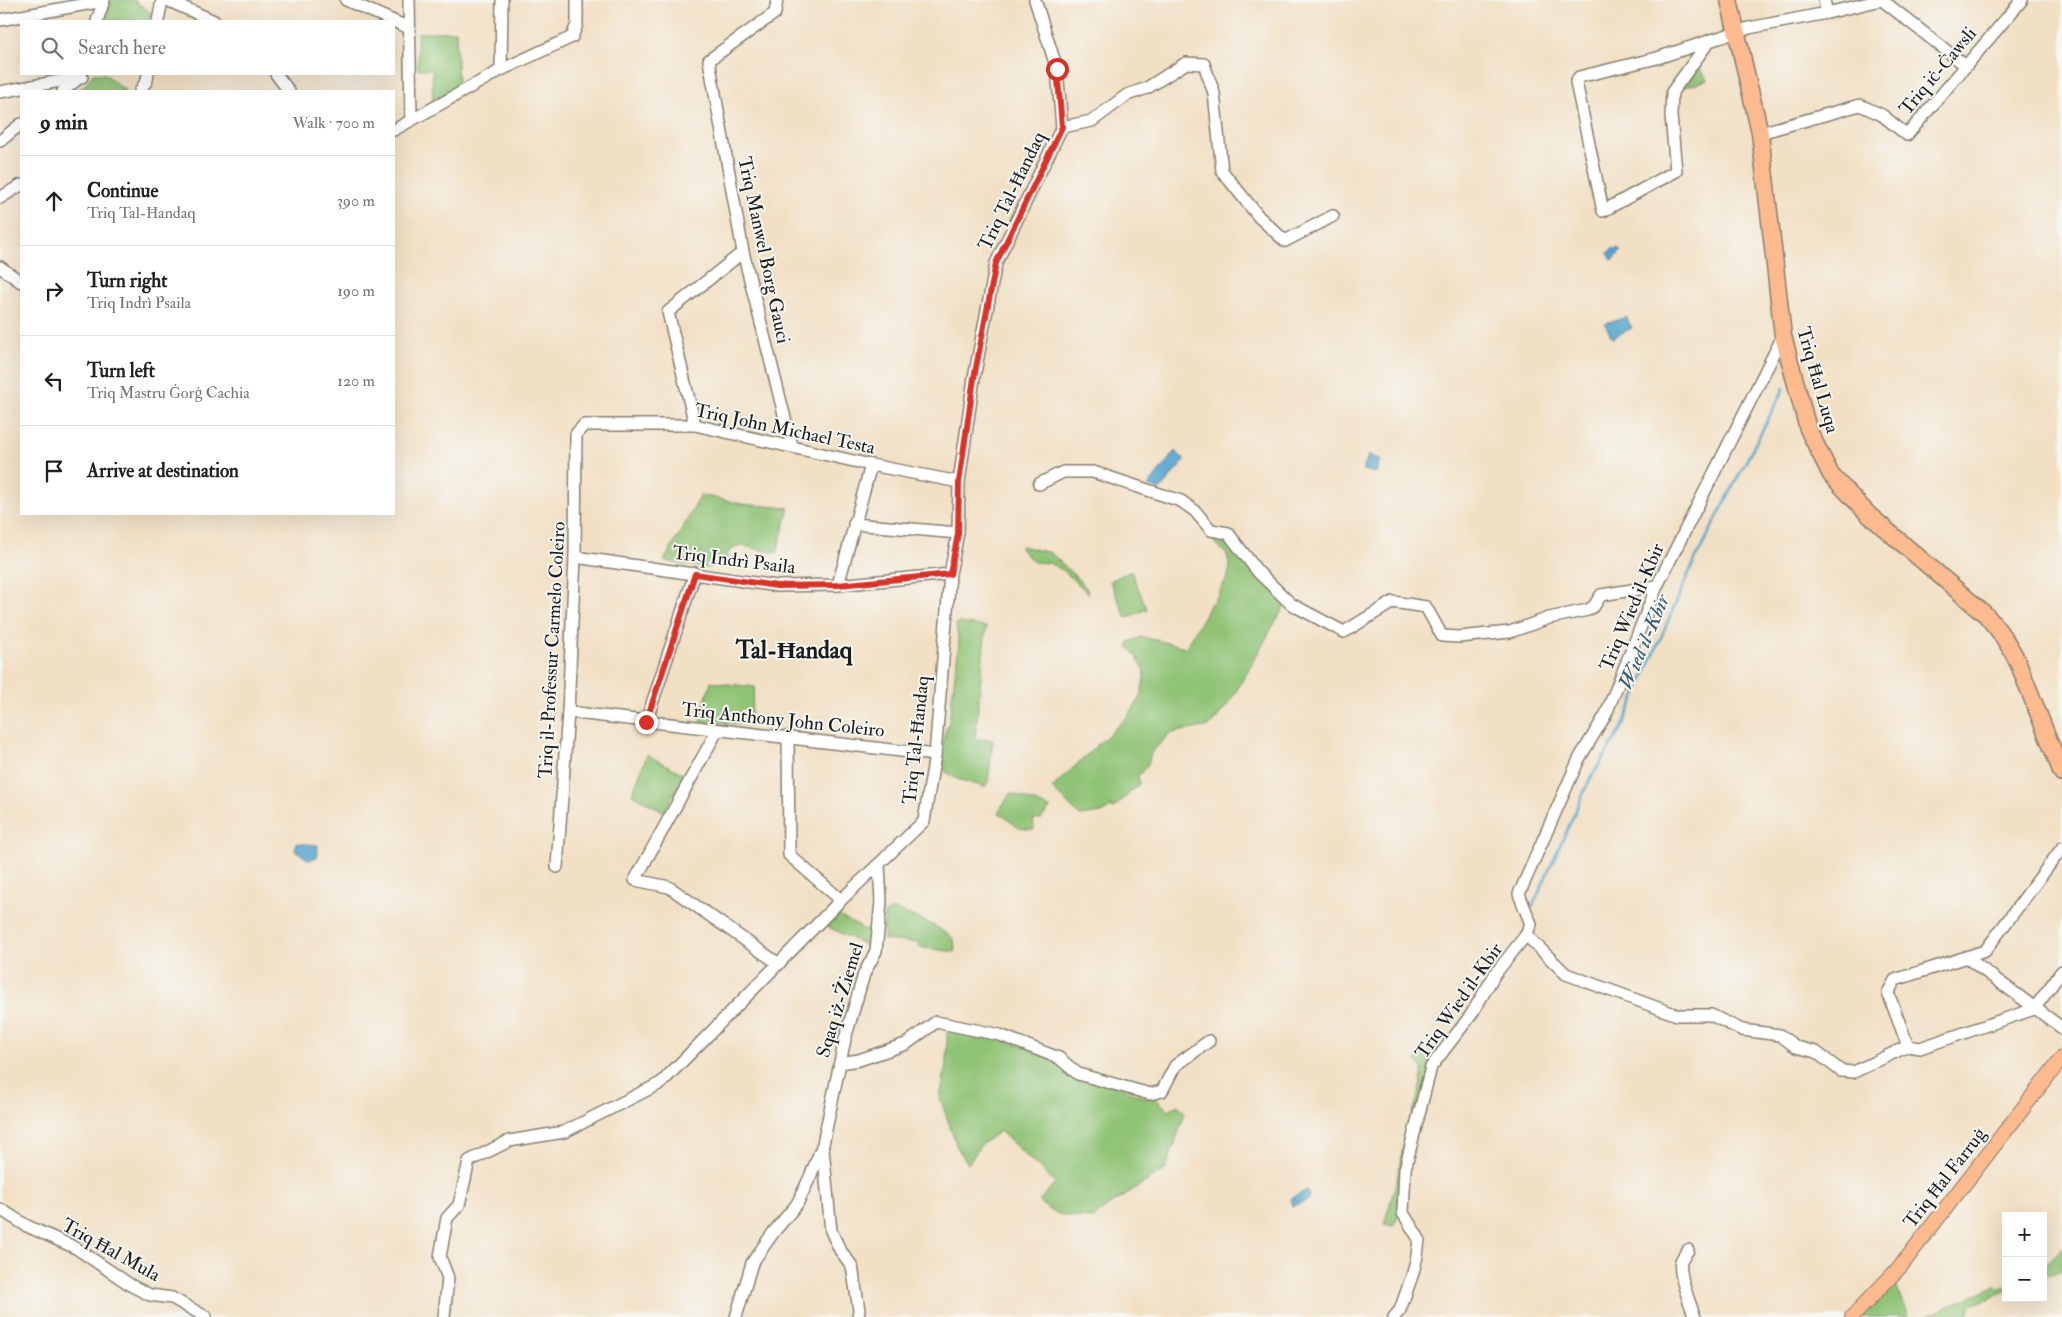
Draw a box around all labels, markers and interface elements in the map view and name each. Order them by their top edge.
search box [20,20,395,75]
street label: Triq iċ-Ċawsli [1894,22,1982,120]
icon: search [38,34,66,62]
text: Search here [78,36,166,60]
route start [1046,58,1069,81]
text: 9 min [40,109,88,136]
text: Walk · 700 m [292,113,375,133]
street label: Triq Tal-Ħandaq [973,128,1051,254]
street label: Triq Manwel Borg Gauci [732,154,796,346]
text: Continue [87,179,158,203]
icon: ahead [40,187,68,215]
text: 390 m [337,191,375,211]
text: Triq Tal-Ħandaq [87,203,196,223]
text: Turn right [87,269,167,293]
icon: right [40,277,68,305]
text: 190 m [337,281,375,301]
text: Triq Indrì Psaila [87,293,191,313]
street label: Triq Ħal Luqa [1791,324,1845,436]
text: Turn left [87,359,155,383]
icon: left [40,367,68,395]
text: 120 m [337,371,375,391]
text: Triq Mastru Ġorġ Cachia [87,383,250,403]
street label: Triq John Michael Testa [693,398,878,460]
icon: arrive [40,457,68,485]
text: Arrive at destination [87,459,239,483]
street label: Triq il-Professur Carmelo Coleiro [533,521,571,779]
street label: Triq Wied il-Kbir [1595,540,1669,674]
street label: Triq Indrì Psaila [671,541,797,579]
water label: Wied il-Kbir [1613,591,1675,693]
district label: Tal-Ħandaq [735,635,853,666]
street label: Triq Tal-Ħandaq [897,675,935,805]
street label: Triq Anthony John Coleiro [680,697,886,743]
route end [635,711,658,734]
street label: Triq Wied il-Kbir [1410,938,1508,1064]
street label: Sqaq iż-Żiemel [809,939,869,1060]
street label: Triq Ħal Farruġ [1898,1123,1992,1233]
map controls [2002,1212,2047,1302]
button: + [2002,1212,2047,1257]
street label: Triq Ħal Mula [58,1213,165,1287]
button: − [2002,1257,2047,1302]

